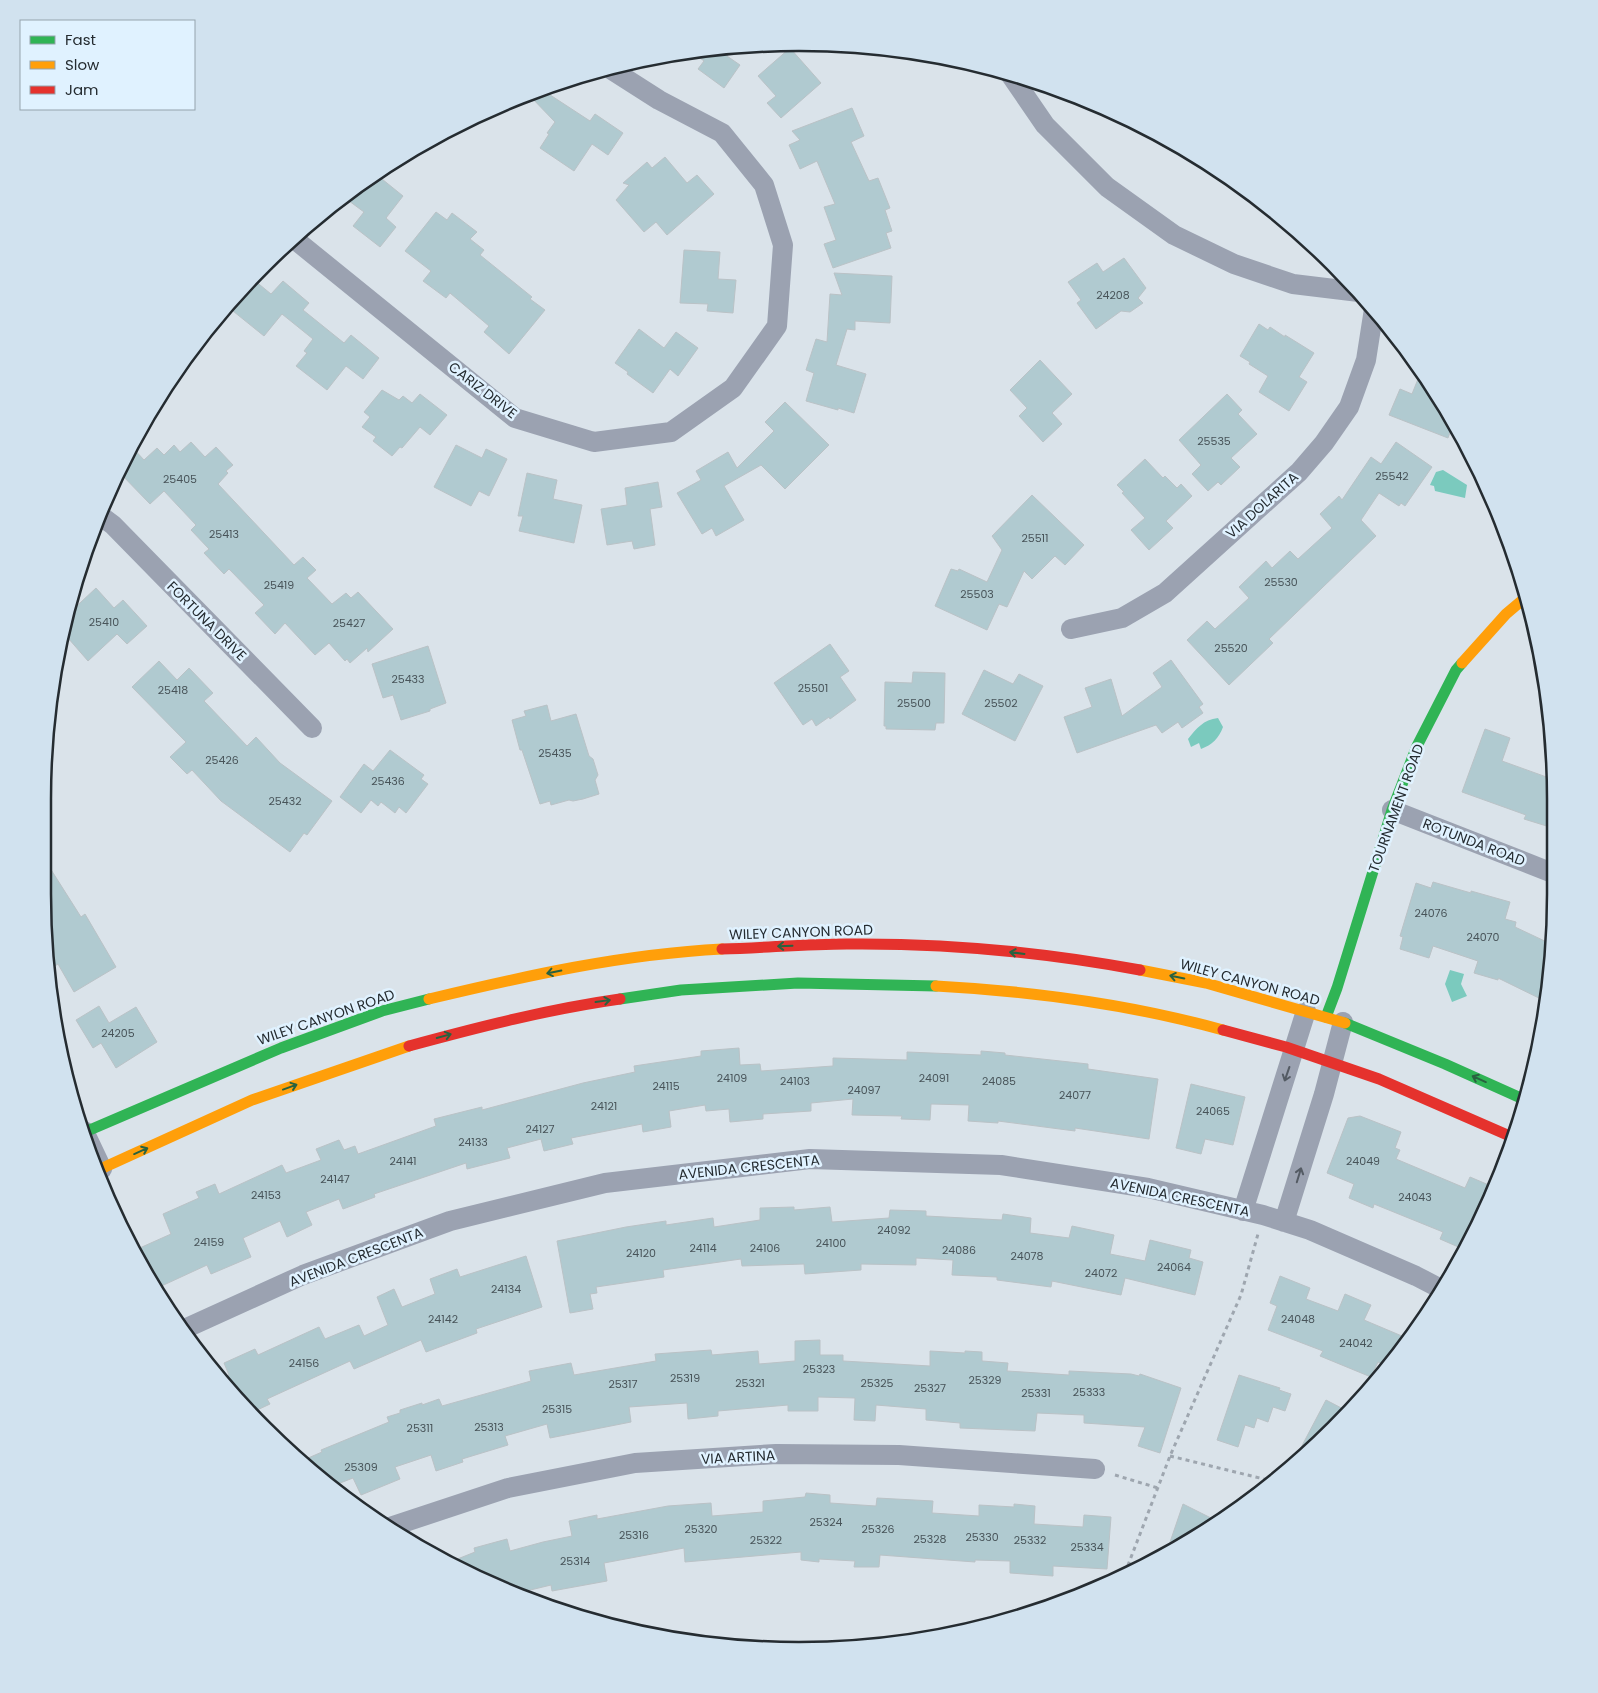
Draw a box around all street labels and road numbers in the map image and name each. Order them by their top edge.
street label: CARIZ DRIVE [445,357,521,423]
street label: VIA DOLARITA [1221,467,1303,543]
street label: FORTUNA DRIVE [163,577,251,665]
street label: TOURNAMENT ROAD [1364,741,1429,875]
street label: ROTUNDA ROAD [1420,813,1528,871]
street label: WILEY CANYON ROAD [729,919,873,945]
street label: WILEY CANYON ROAD [1178,954,1322,1010]
street label: WILEY CANYON ROAD [255,984,397,1050]
street label: AVENIDA CRESCENTA [677,1150,821,1184]
street label: AVENIDA CRESCENTA [1108,1172,1252,1222]
street label: AVENIDA CRESCENTA [286,1222,426,1292]
street label: VIA ARTINA [700,1445,776,1469]

